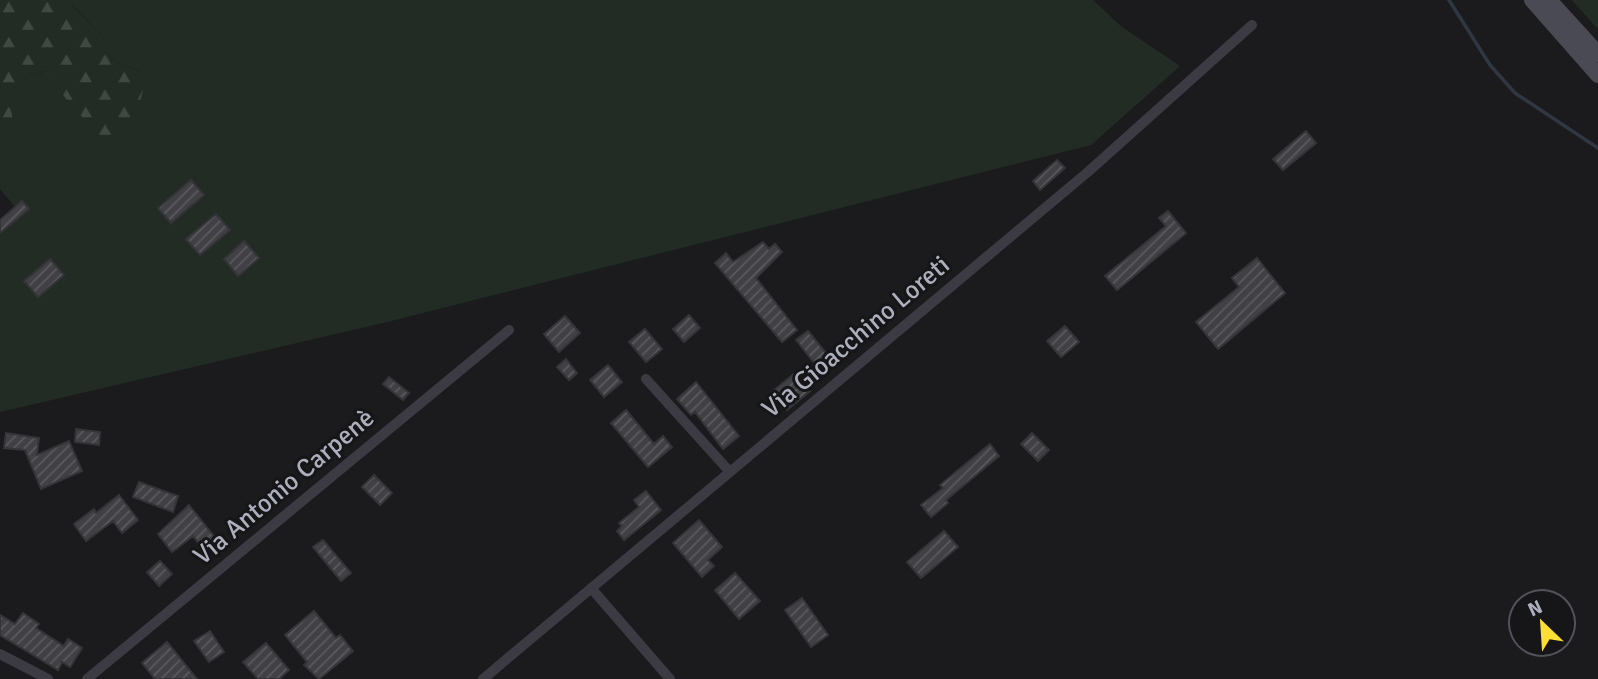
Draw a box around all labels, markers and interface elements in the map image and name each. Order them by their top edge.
street label: Via Gioacchino Loreti [756,249,956,425]
street label: Via Antonio Carpenè [187,402,381,572]
north arrow [1507,588,1577,658]
text: N [1524,595,1546,622]

